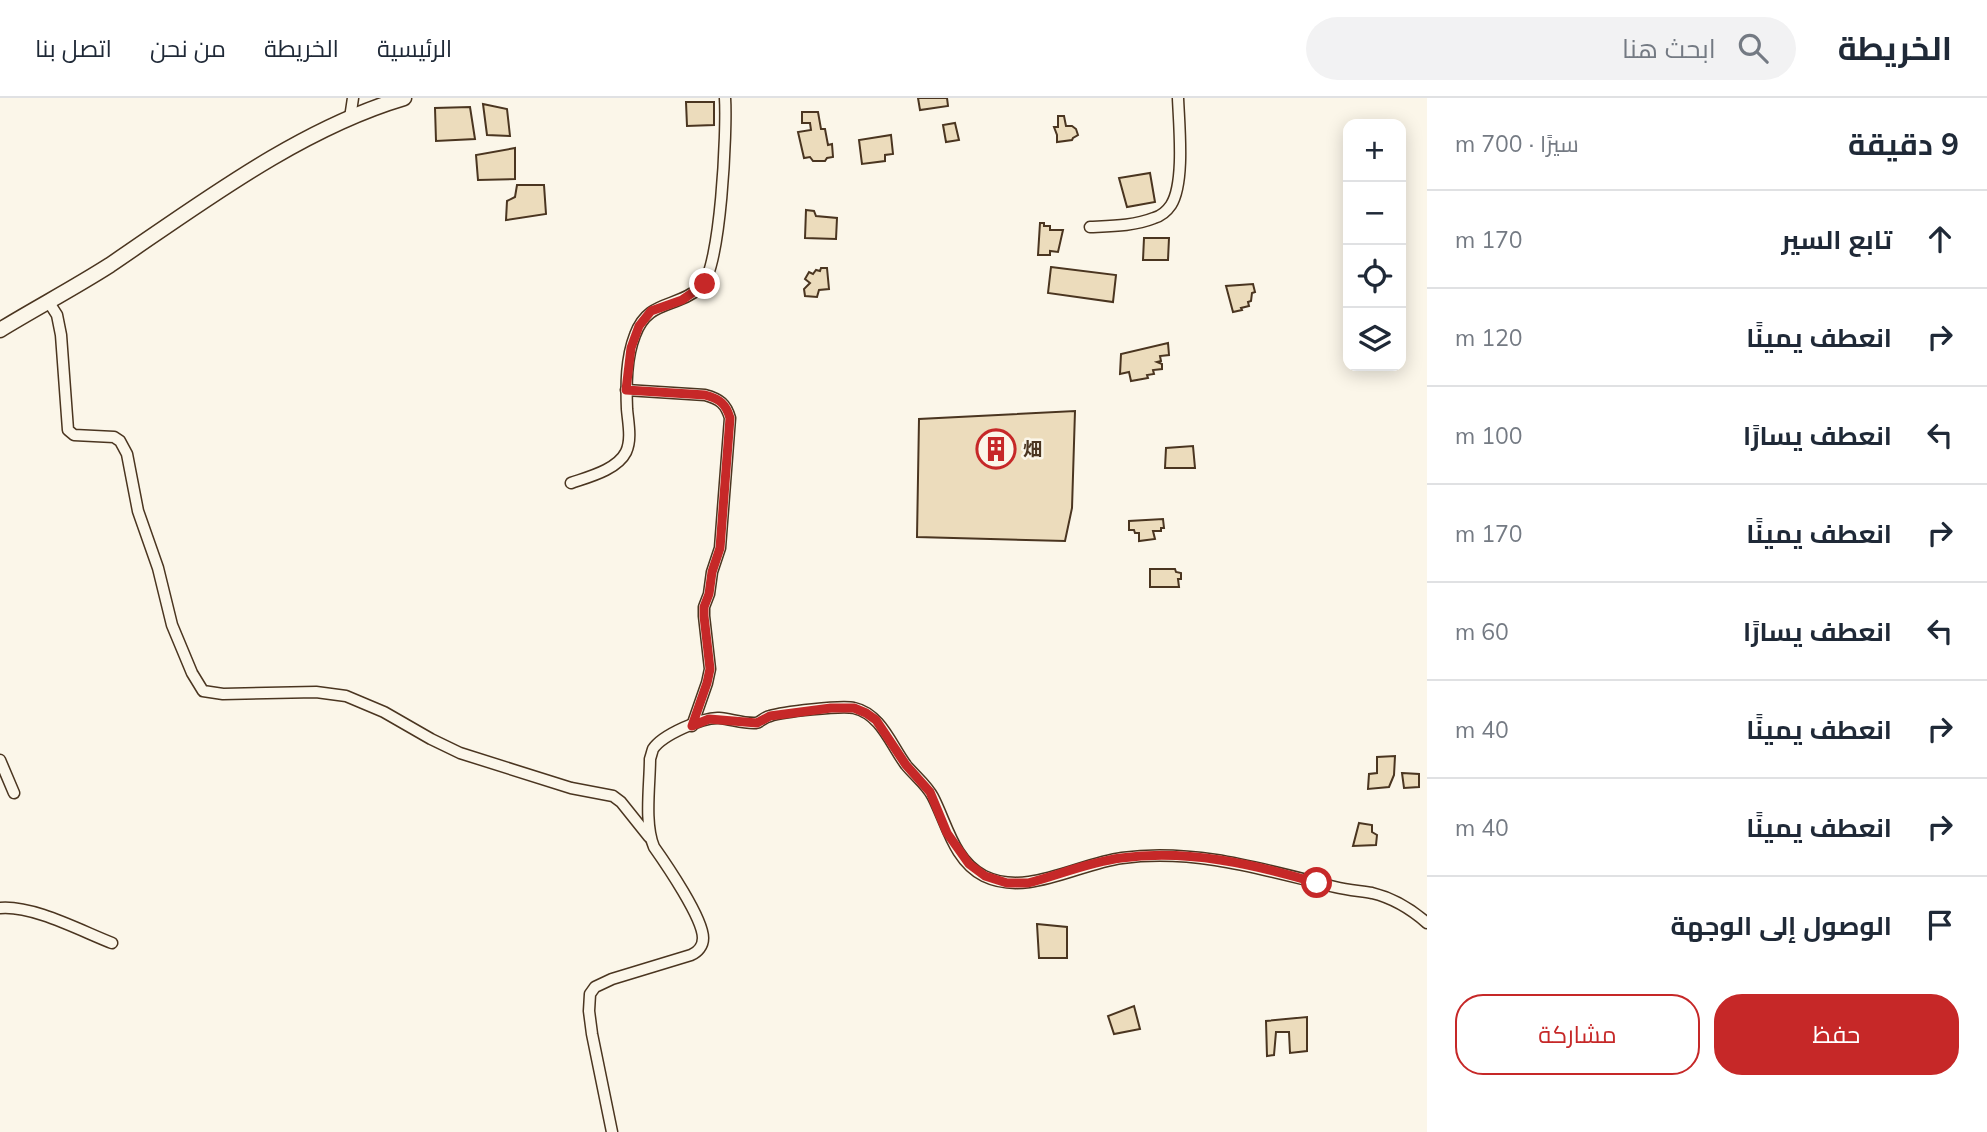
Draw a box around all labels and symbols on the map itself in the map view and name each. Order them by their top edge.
route end [689,268,720,299]
building icon: 畑 [975,428,1017,470]
place label: 畑 [1023,437,1042,461]
route start [1301,867,1332,898]

